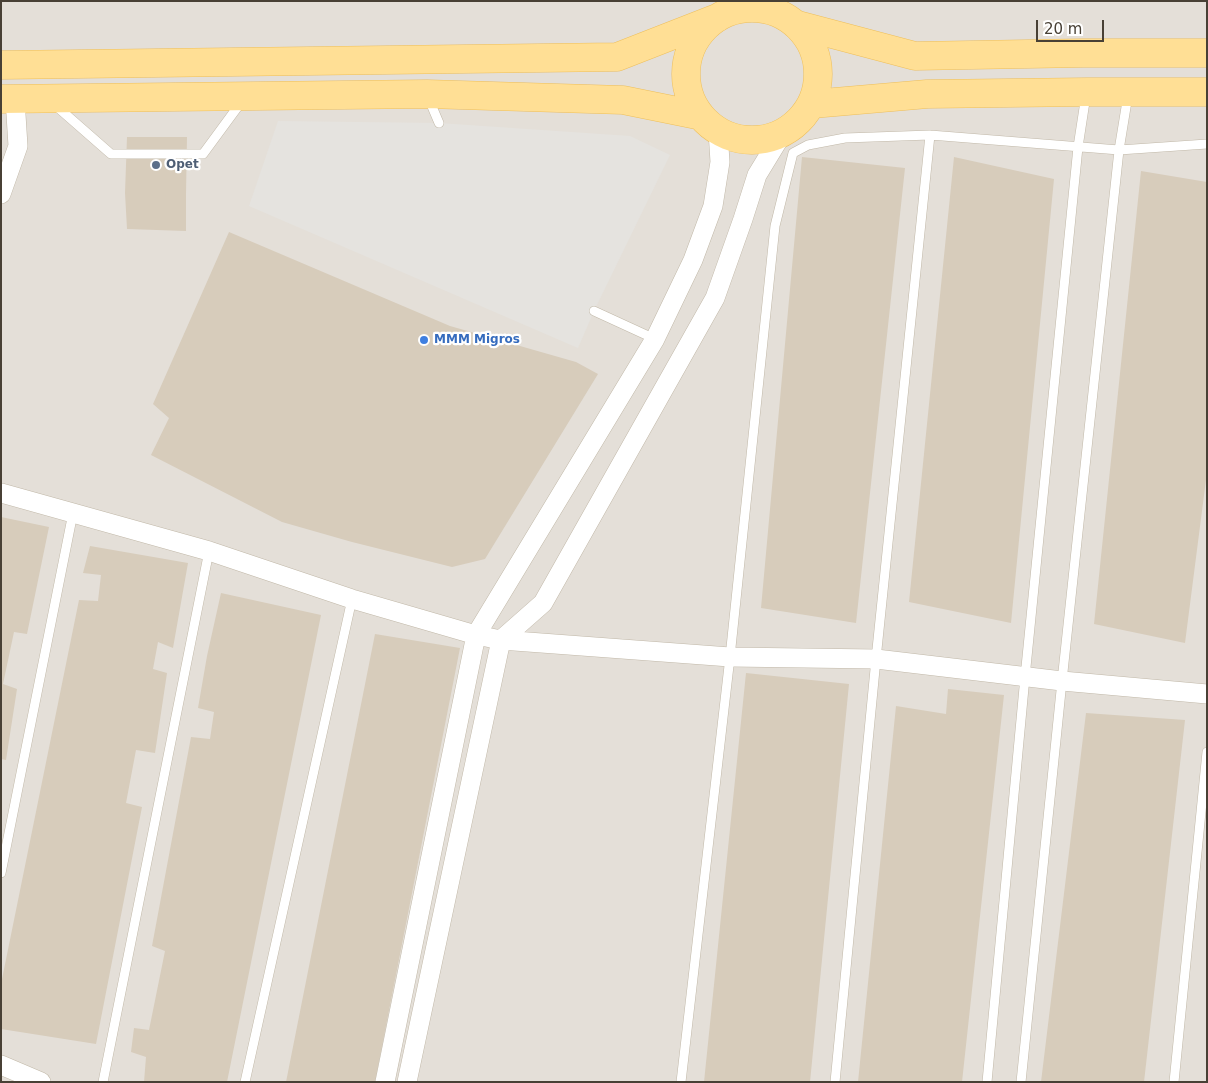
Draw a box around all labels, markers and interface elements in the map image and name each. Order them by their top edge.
scale bar [1038,10,1106,42]
text: 20 m [1044,20,1082,38]
place label: Opet [166,158,199,172]
marker: Opet [150,159,162,171]
place label: MMM Migros [434,333,520,347]
marker: MMM Migros [418,334,430,346]

